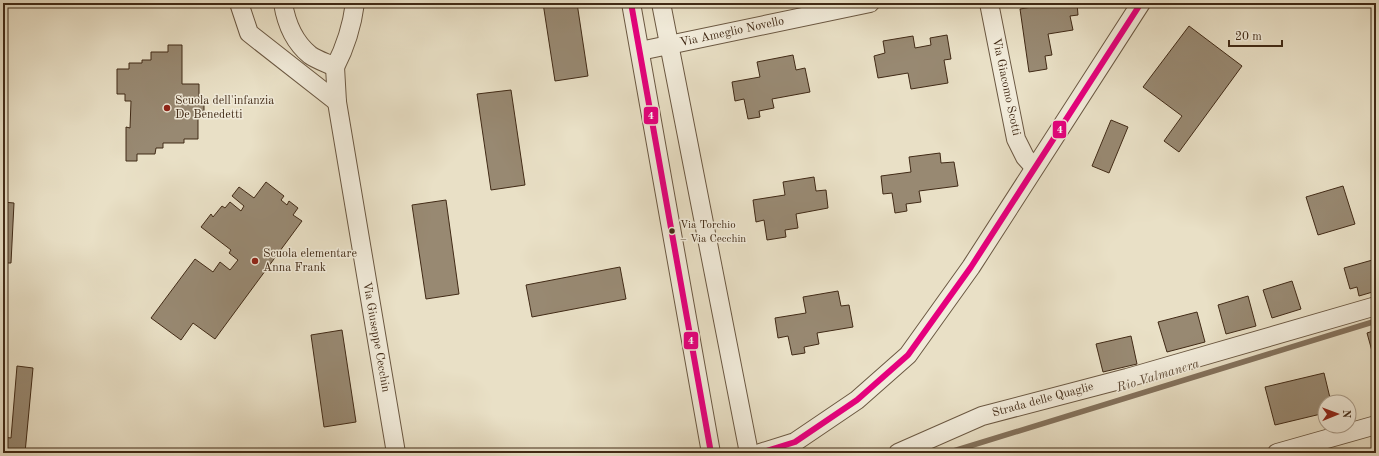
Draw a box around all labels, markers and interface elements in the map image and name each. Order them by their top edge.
street label: Via Ameglio Novello [679,15,785,49]
scale bar [1229,22,1282,48]
text: 20 m [1235,31,1262,43]
street label: Via Giacomo Scotti [990,37,1022,137]
place label: Scuola dell'infanzia De Benedetti [175,95,274,121]
marker: Scuola dell'infanzia De Benedetti [162,103,172,113]
line badge: 4 [643,106,659,125]
text: 4 [648,111,654,122]
line badge: 4 [1052,120,1067,139]
text: 4 [1057,125,1063,136]
place label: Via Torchio – Via Cecchin [680,220,746,245]
marker: Via Torchio – Via Cecchin [667,226,677,236]
place label: Scuola elementare Anna Frank [263,248,357,274]
marker: Scuola elementare Anna Frank [250,256,260,266]
street label: Via Giuseppe Cecchin [360,281,392,394]
line badge: 4 [683,331,699,350]
text: 4 [688,336,694,347]
water label: Rio Valmanera [1114,357,1201,395]
street label: Strada delle Quaglie [991,381,1095,419]
north arrow [1317,394,1357,434]
text: N [1340,410,1351,419]

